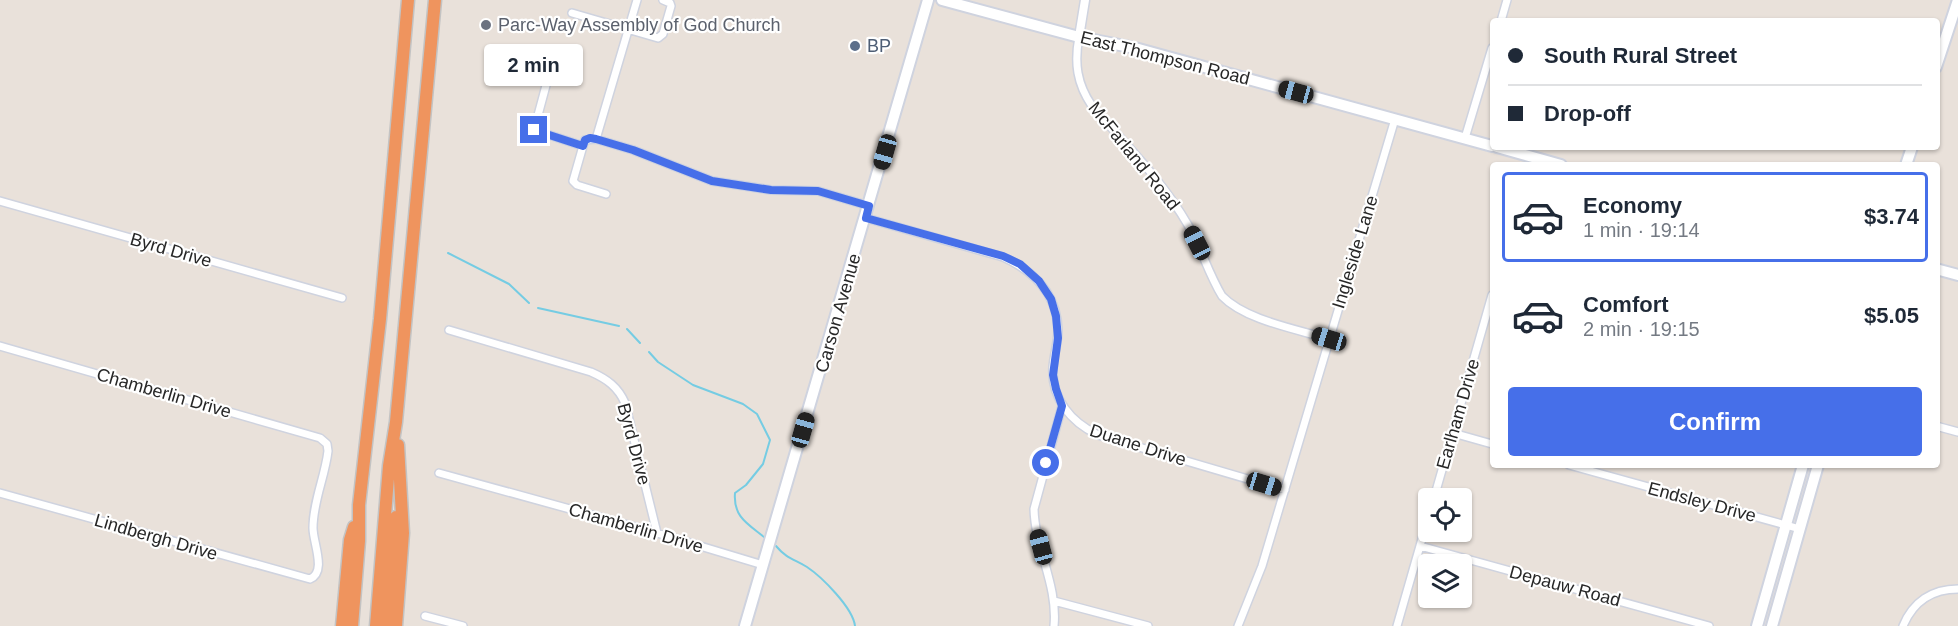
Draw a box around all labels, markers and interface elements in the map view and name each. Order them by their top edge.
place label: Parc-Way Assembly of God Church [498,15,780,35]
marker: Parc-Way Assembly of God Church [479,18,493,32]
street label: East Thompson Road [1078,27,1252,89]
place label: BP [867,36,891,56]
marker: BP [848,39,862,53]
callout: 2 min [484,43,584,85]
text: South Rural Street [1544,43,1737,68]
text: 2 min [507,54,560,76]
car [1276,79,1316,105]
street label: McFarland Road [1084,98,1184,214]
text: Drop-off [1544,101,1631,126]
route end [520,116,547,143]
car [871,132,899,172]
icon: car [1511,190,1565,244]
street label: Ingleside Lane [1328,193,1382,311]
text: Economy [1583,193,1682,218]
text: $3.74 [1864,204,1919,229]
text: 1 min · 19:14 [1583,219,1700,241]
car [1181,223,1213,263]
street label: Byrd Drive [128,229,214,271]
street label: Carson Avenue [811,251,865,375]
icon: car [1511,289,1565,343]
text: Comfort [1583,292,1669,317]
text: $5.05 [1864,303,1919,328]
text: 2 min · 19:15 [1583,318,1700,340]
car [1309,325,1349,353]
street label: Earlham Drive [1433,356,1483,472]
street label: Chamberlin Drive [94,364,234,422]
button: Confirm [1508,387,1922,456]
street label: Byrd Drive [613,401,655,487]
car [789,410,817,450]
street label: Duane Drive [1087,420,1189,470]
route start [1032,449,1059,476]
car [1244,470,1284,498]
street label: Endsley Drive [1646,478,1758,526]
map controls [1418,488,1472,608]
button: locate [1418,488,1472,542]
street label: Chamberlin Drive [566,499,706,557]
street label: Lindbergh Drive [92,510,220,564]
car [1028,527,1054,567]
button: layers [1418,554,1472,608]
street label: Depauw Road [1507,562,1623,610]

